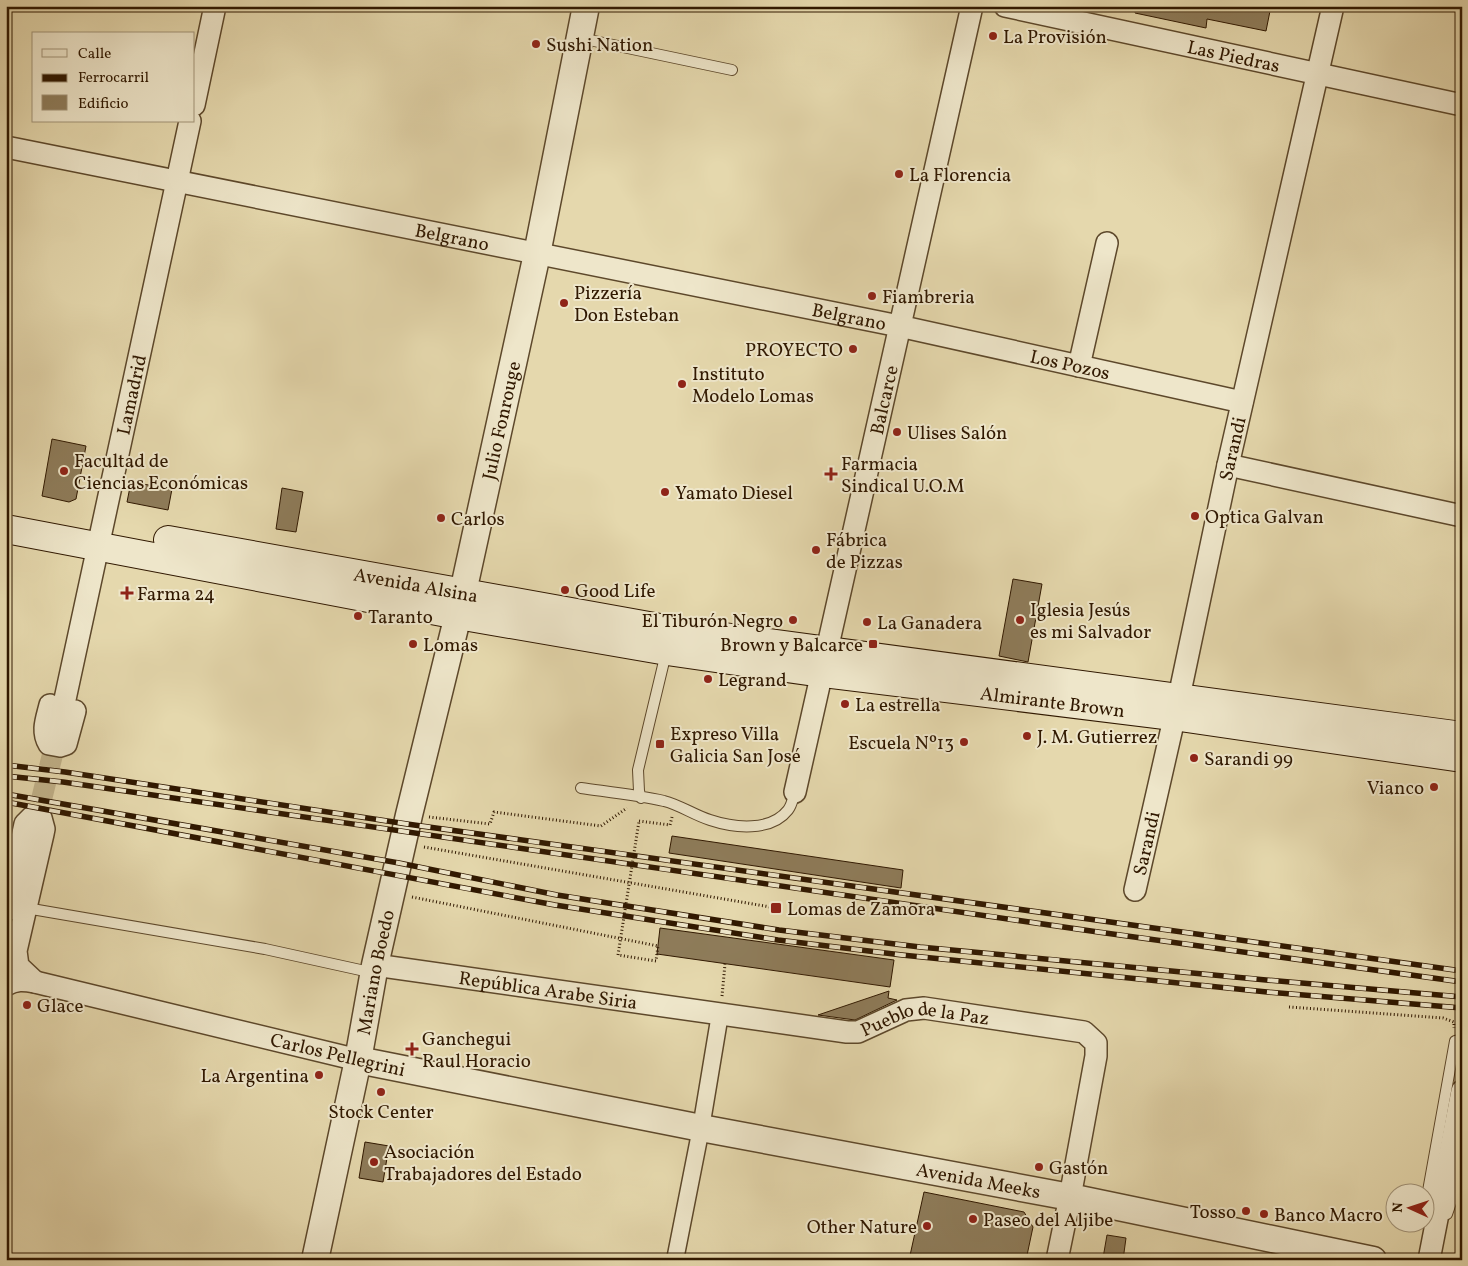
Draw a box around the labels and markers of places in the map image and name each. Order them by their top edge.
place label: La Provisión [1003,25,1107,51]
marker: La Provisión [987,30,999,42]
place label: Sushi Nation [546,33,653,59]
marker: Sushi Nation [530,38,542,50]
place label: La Florencia [909,163,1011,189]
marker: La Florencia [893,168,905,180]
place label: Pizzería Don Esteban [574,281,679,329]
place label: Fiambreria [882,285,975,311]
marker: Fiambreria [866,290,878,302]
marker: Pizzería Don Esteban [558,297,570,309]
place label: PROYECTO [745,338,843,364]
marker: PROYECTO [847,343,859,355]
place label: Instituto Modelo Lomas [692,362,814,410]
marker: Instituto Modelo Lomas [676,378,688,390]
place label: Ulises Salón [907,421,1007,447]
marker: Ulises Salón [891,426,903,438]
place label: Facultad de Ciencias Económicas [74,449,248,497]
place label: Farmacia Sindical U.O.M [841,452,965,500]
marker: Facultad de Ciencias Económicas [58,465,70,477]
marker: Farmacia Sindical U.O.M [825,468,837,480]
place label: Yamato Diesel [675,481,793,507]
marker: Yamato Diesel [659,486,671,498]
place label: Optica Galvan [1205,505,1324,531]
place label: Carlos [451,507,505,533]
marker: Optica Galvan [1189,510,1201,522]
marker: Carlos [435,512,447,524]
place label: Fábrica de Pizzas [826,528,903,576]
marker: Fábrica de Pizzas [810,544,822,556]
place label: Good Life [575,579,655,605]
place label: Farma 24 [137,582,215,608]
marker: Good Life [559,584,571,596]
marker: Farma 24 [121,587,133,599]
place label: Iglesia Jesús es mi Salvador [1030,598,1151,646]
place label: Taranto [368,605,433,631]
place label: El Tiburón Negro [642,609,783,635]
marker: Taranto [352,610,364,622]
place label: La Ganadera [877,611,982,637]
marker: El Tiburón Negro [787,614,799,626]
marker: Iglesia Jesús es mi Salvador [1014,614,1026,626]
marker: La Ganadera [861,616,873,628]
place label: Lomas [423,633,478,659]
place label: Brown y Balcarce [720,633,863,659]
marker: Lomas [407,638,419,650]
marker: Brown y Balcarce [867,638,879,650]
place label: Legrand [718,668,787,694]
marker: Legrand [702,673,714,685]
place label: La estrella [855,693,941,719]
marker: La estrella [839,698,851,710]
place label: Expreso Villa Galicia San José [670,722,801,770]
place label: J. M. Gutierrez [1037,725,1157,751]
marker: J. M. Gutierrez [1021,730,1033,742]
place label: Escuela Nº13 [848,731,954,757]
marker: Escuela Nº13 [958,736,970,748]
marker: Expreso Villa Galicia San José [654,738,666,750]
place label: Sarandi 99 [1204,747,1293,773]
marker: Sarandi 99 [1188,752,1200,764]
place label: Vianco [1367,776,1424,802]
marker: Vianco [1428,781,1440,793]
place label: Lomas de Zamora [787,897,935,923]
marker: Lomas de Zamora [769,901,783,915]
place label: Glace [37,994,84,1020]
marker: Glace [21,999,33,1011]
place label: Ganchegui Raul Horacio [422,1027,531,1075]
marker: Ganchegui Raul Horacio [406,1043,418,1055]
place label: La Argentina [201,1064,309,1090]
marker: La Argentina [313,1069,325,1081]
marker: Stock Center [375,1086,387,1098]
place label: Stock Center [328,1100,434,1126]
place label: Asociación Trabajadores del Estado [384,1140,582,1188]
marker: Asociación Trabajadores del Estado [368,1156,380,1168]
place label: Gastón [1049,1156,1108,1182]
marker: Gastón [1033,1161,1045,1173]
place label: Tosso [1190,1200,1236,1226]
place label: Banco Macro [1274,1203,1383,1229]
marker: Tosso [1240,1205,1252,1217]
place label: Paseo del Aljibe [983,1208,1113,1234]
marker: Banco Macro [1258,1208,1270,1220]
marker: Paseo del Aljibe [967,1213,979,1225]
place label: Other Nature [807,1215,917,1241]
marker: Other Nature [921,1220,933,1232]

